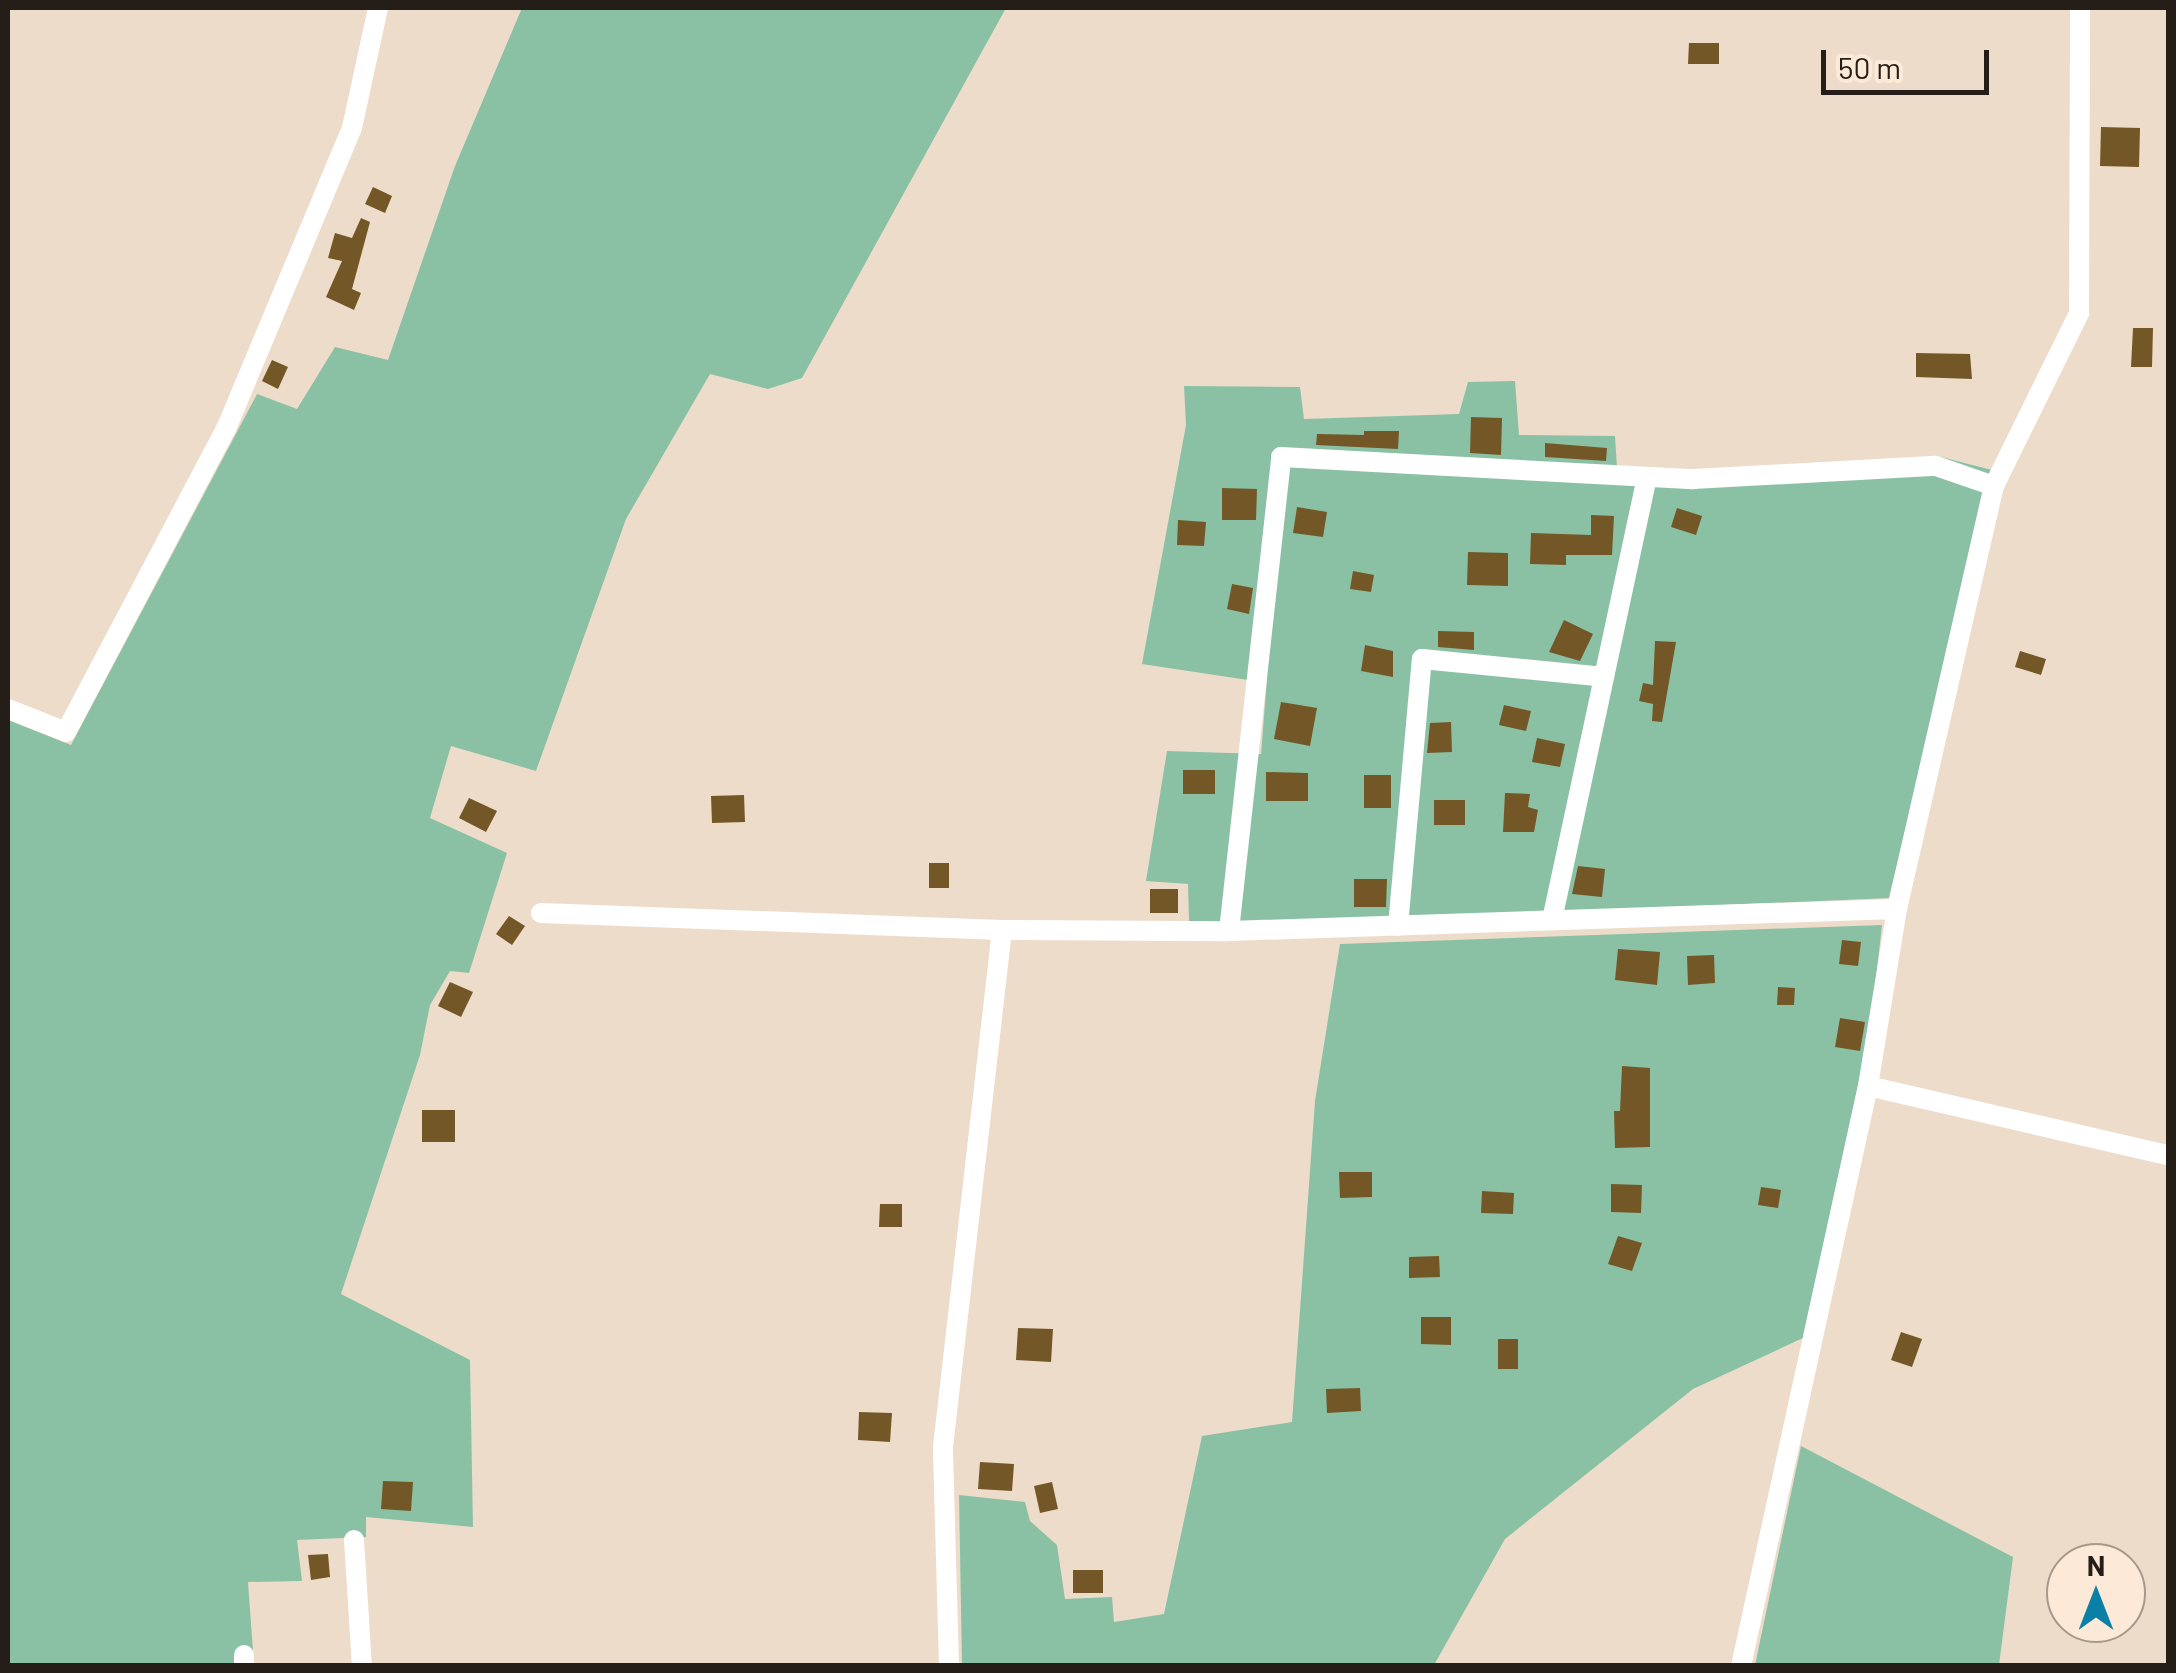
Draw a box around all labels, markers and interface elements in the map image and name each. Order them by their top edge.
scale bar [1826,30,1994,92]
text: 50 m [1838,49,1901,85]
north arrow [2046,1543,2146,1643]
text: N [2087,1548,2105,1582]

